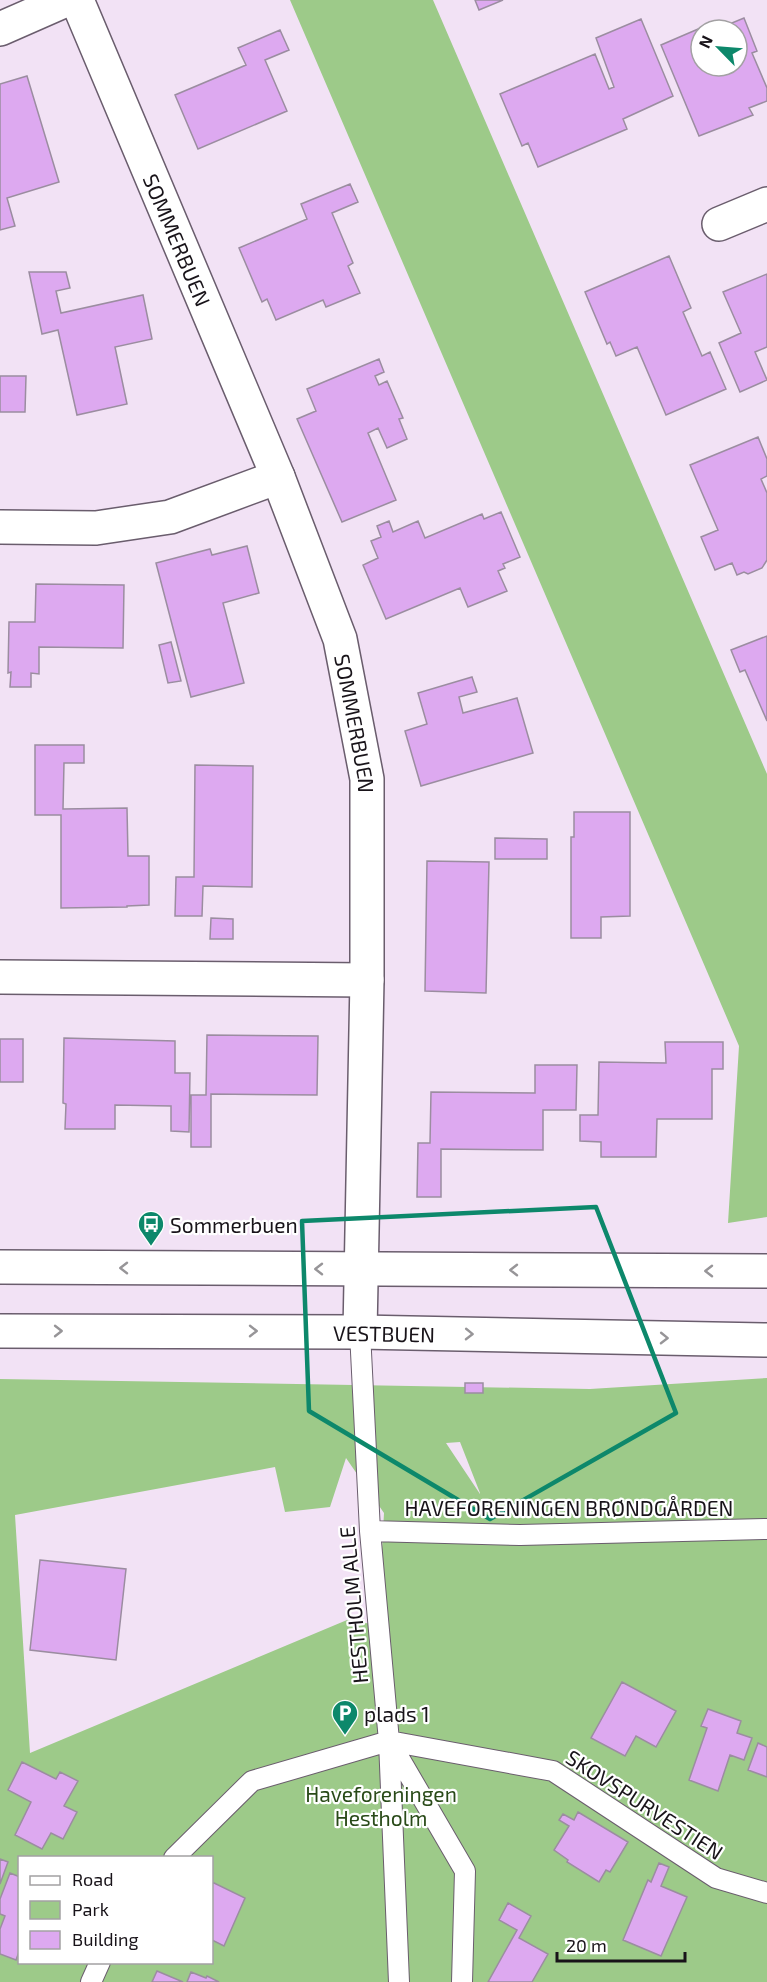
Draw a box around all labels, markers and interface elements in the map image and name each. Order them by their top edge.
north arrow [689,18,749,78]
text: N [694,32,716,51]
street label: SOMMERBUEN [139,170,217,309]
street label: SOMMERBUEN [331,652,380,793]
bus stop icon: Sommerbuen [136,1209,166,1247]
place label: Sommerbuen [170,1212,298,1237]
one-way arrow [119,1262,128,1274]
one-way arrow [314,1263,323,1275]
one-way arrow [509,1264,518,1276]
one-way arrow [704,1265,713,1277]
street label: VESTBUEN [333,1319,435,1346]
one-way arrow [54,1325,63,1337]
one-way arrow [249,1325,258,1337]
one-way arrow [465,1328,474,1340]
one-way arrow [660,1332,669,1345]
street label: HAVEFORENINGEN BRØNDGÅRDEN [405,1495,733,1520]
street label: HESTHOLM ALLE [334,1525,372,1685]
parking icon: plads 1 [330,1698,360,1736]
place label: plads 1 [364,1701,430,1726]
street label: SKOVSPURVESTIEN [562,1744,728,1864]
park label: Haveforeningen Hestholm [305,1781,457,1830]
legend [18,1856,213,1964]
text: Road [72,1868,113,1890]
text: Park [72,1898,109,1920]
scale bar [557,1925,684,1963]
text: Building [72,1928,139,1950]
text: 20 m [566,1934,607,1956]

